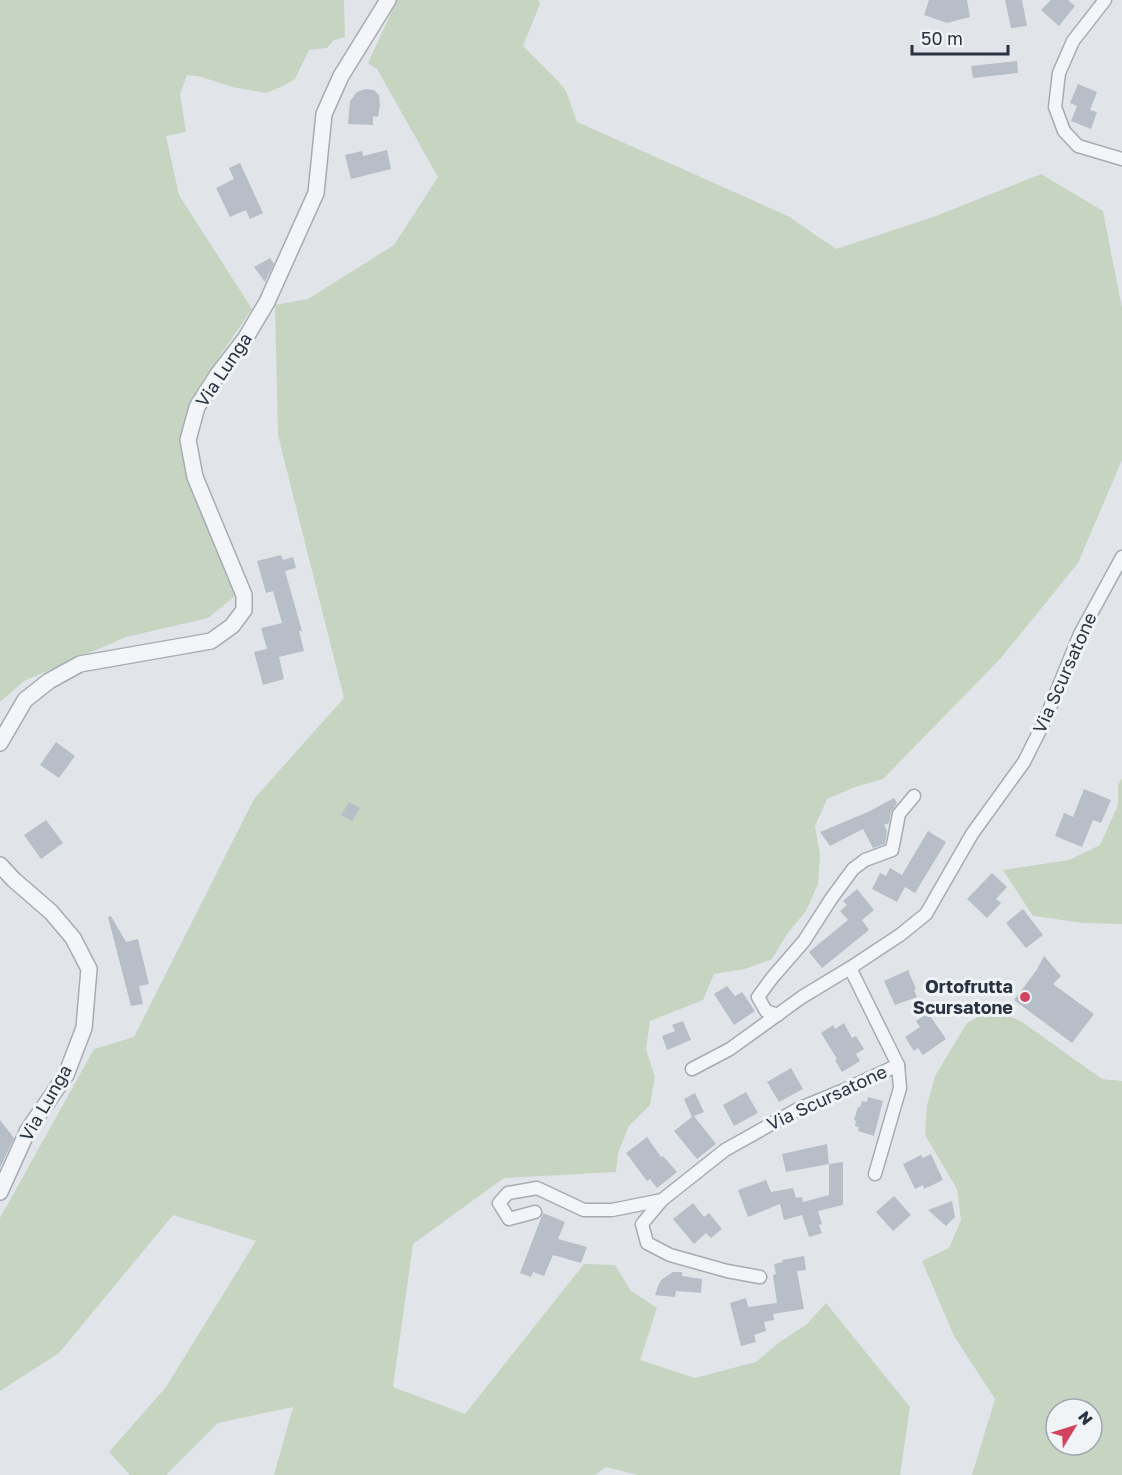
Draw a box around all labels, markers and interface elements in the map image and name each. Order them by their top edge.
scale bar [912,18,1008,56]
text: 50 m [921,27,963,49]
street label: Via Lunga [190,328,256,411]
street label: Via Scursatone [1028,609,1101,736]
place label: Ortofrutta Scursatone [913,975,1013,1018]
marker: Ortofrutta Scursatone [1018,990,1032,1004]
street label: Via Lunga [14,1060,76,1145]
street label: Via Scursatone [763,1060,890,1135]
north arrow [1044,1397,1104,1457]
text: N [1074,1407,1097,1429]

